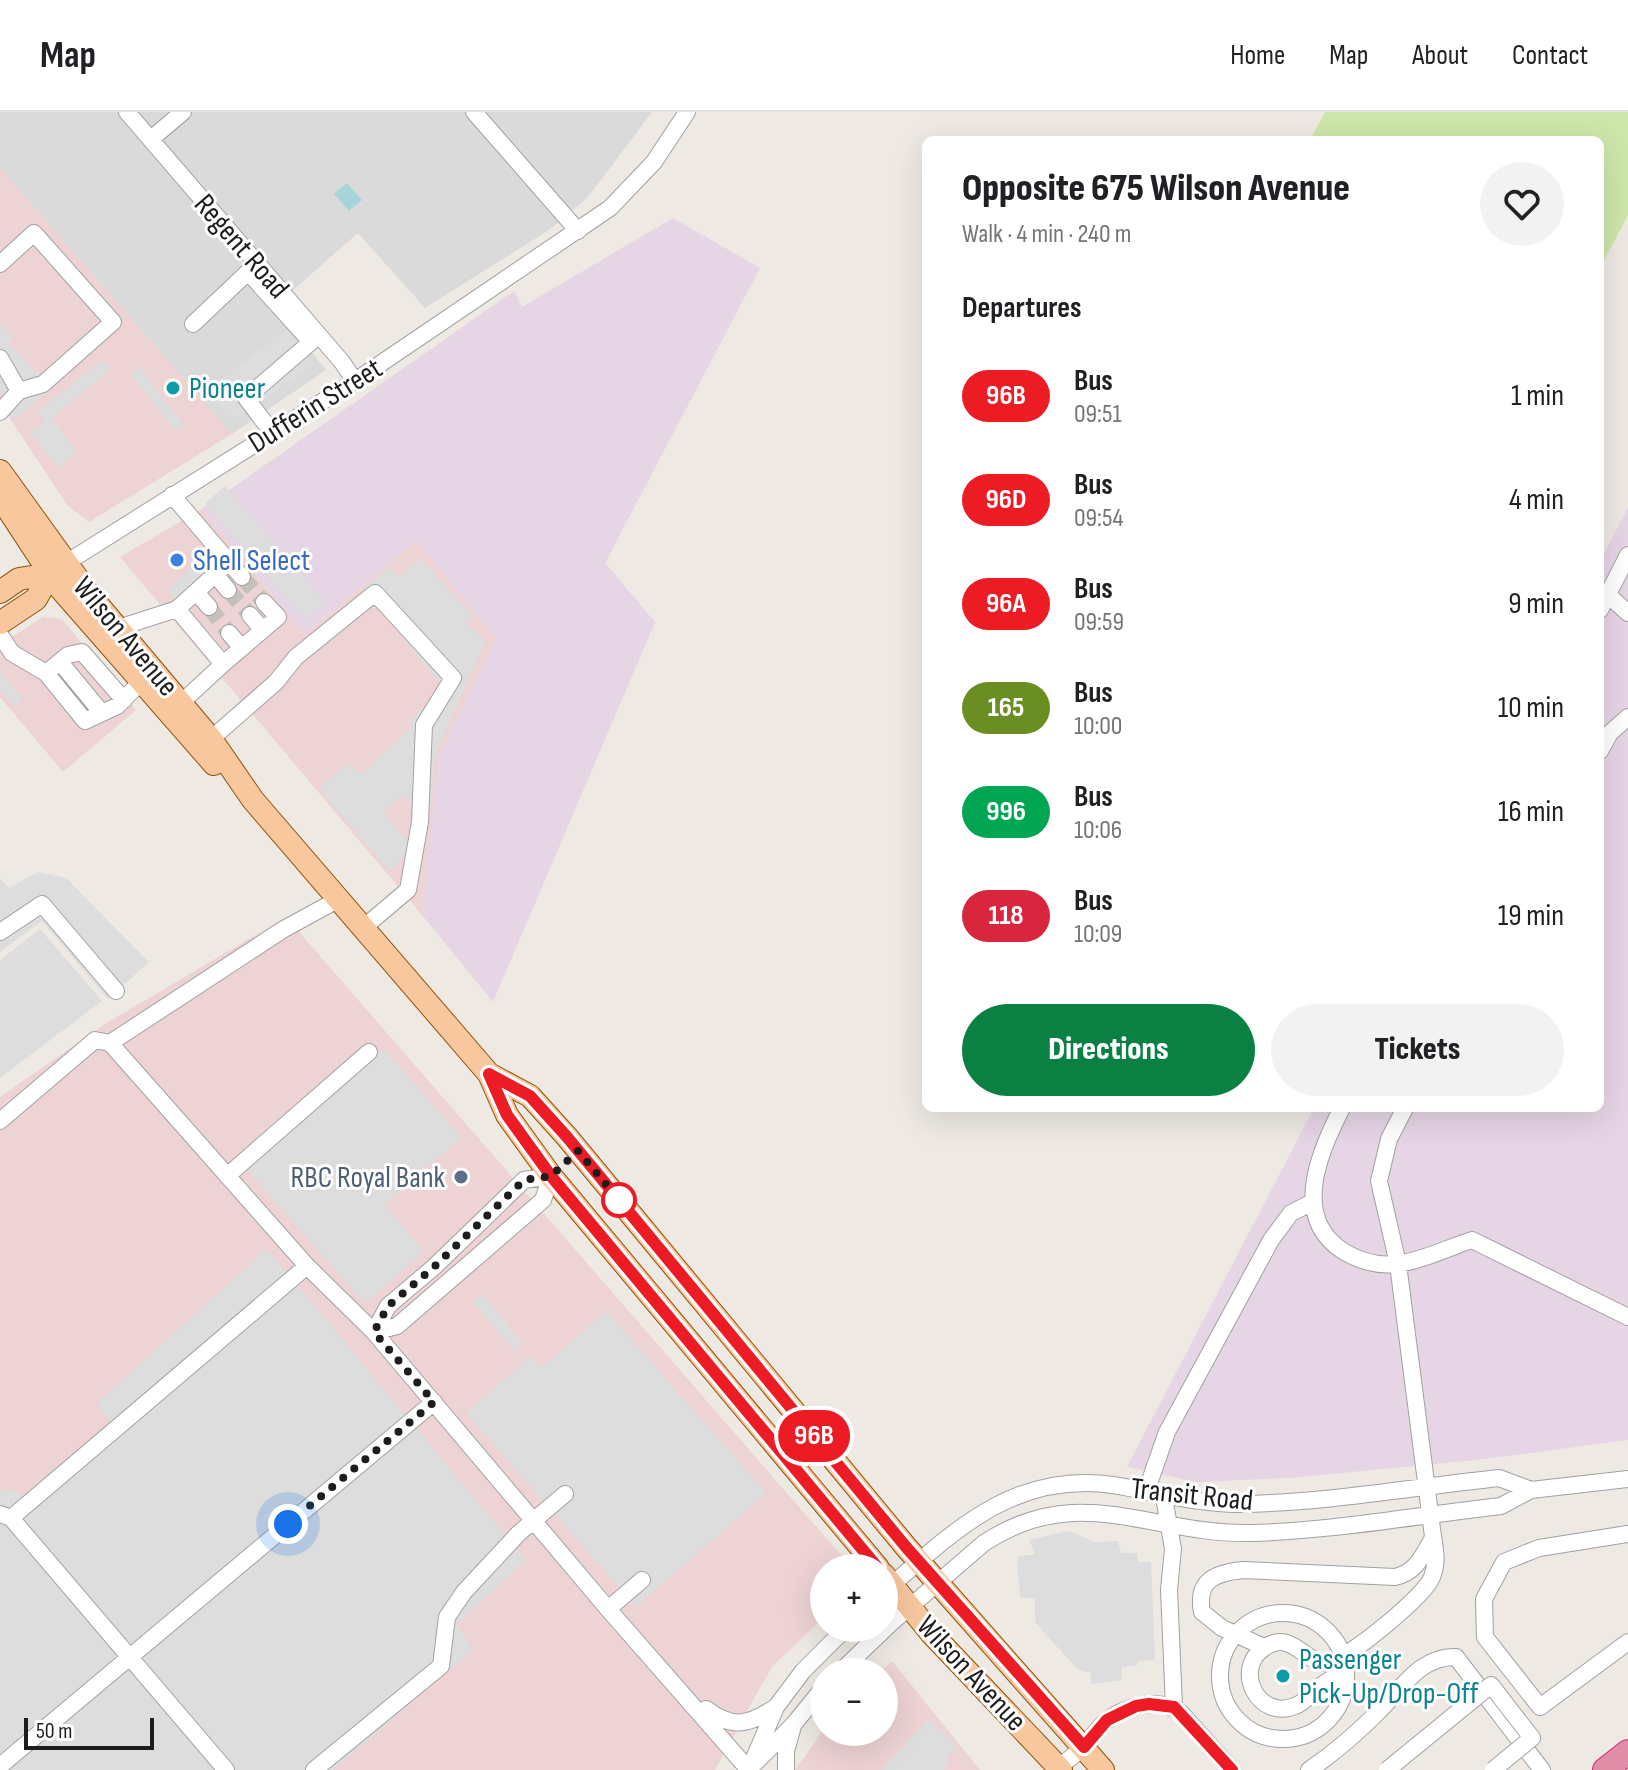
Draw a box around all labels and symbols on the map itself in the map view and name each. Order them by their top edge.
street label: Regent Road [186,187,296,306]
street label: Dufferin Street [242,351,389,461]
place label: Pioneer [189,371,266,407]
marker: Pioneer [164,379,182,397]
place label: Shell Select [193,543,310,579]
marker: Shell Select [168,551,186,569]
street label: Wilson Avenue [65,570,186,704]
place label: RBC Royal Bank [290,1160,446,1196]
marker: RBC Royal Bank [452,1168,470,1186]
unlabelled marker [602,1183,636,1217]
line badge: 96B [768,1410,860,1462]
street label: Transit Road [1129,1471,1255,1519]
your location [268,1504,308,1544]
street label: Wilson Avenue [909,1608,1034,1739]
place label: Passenger Pick-Up/Drop-Off [1299,1642,1479,1712]
marker: Passenger Pick-Up/Drop-Off [1274,1667,1292,1685]
scale bar [24,1714,154,1750]

